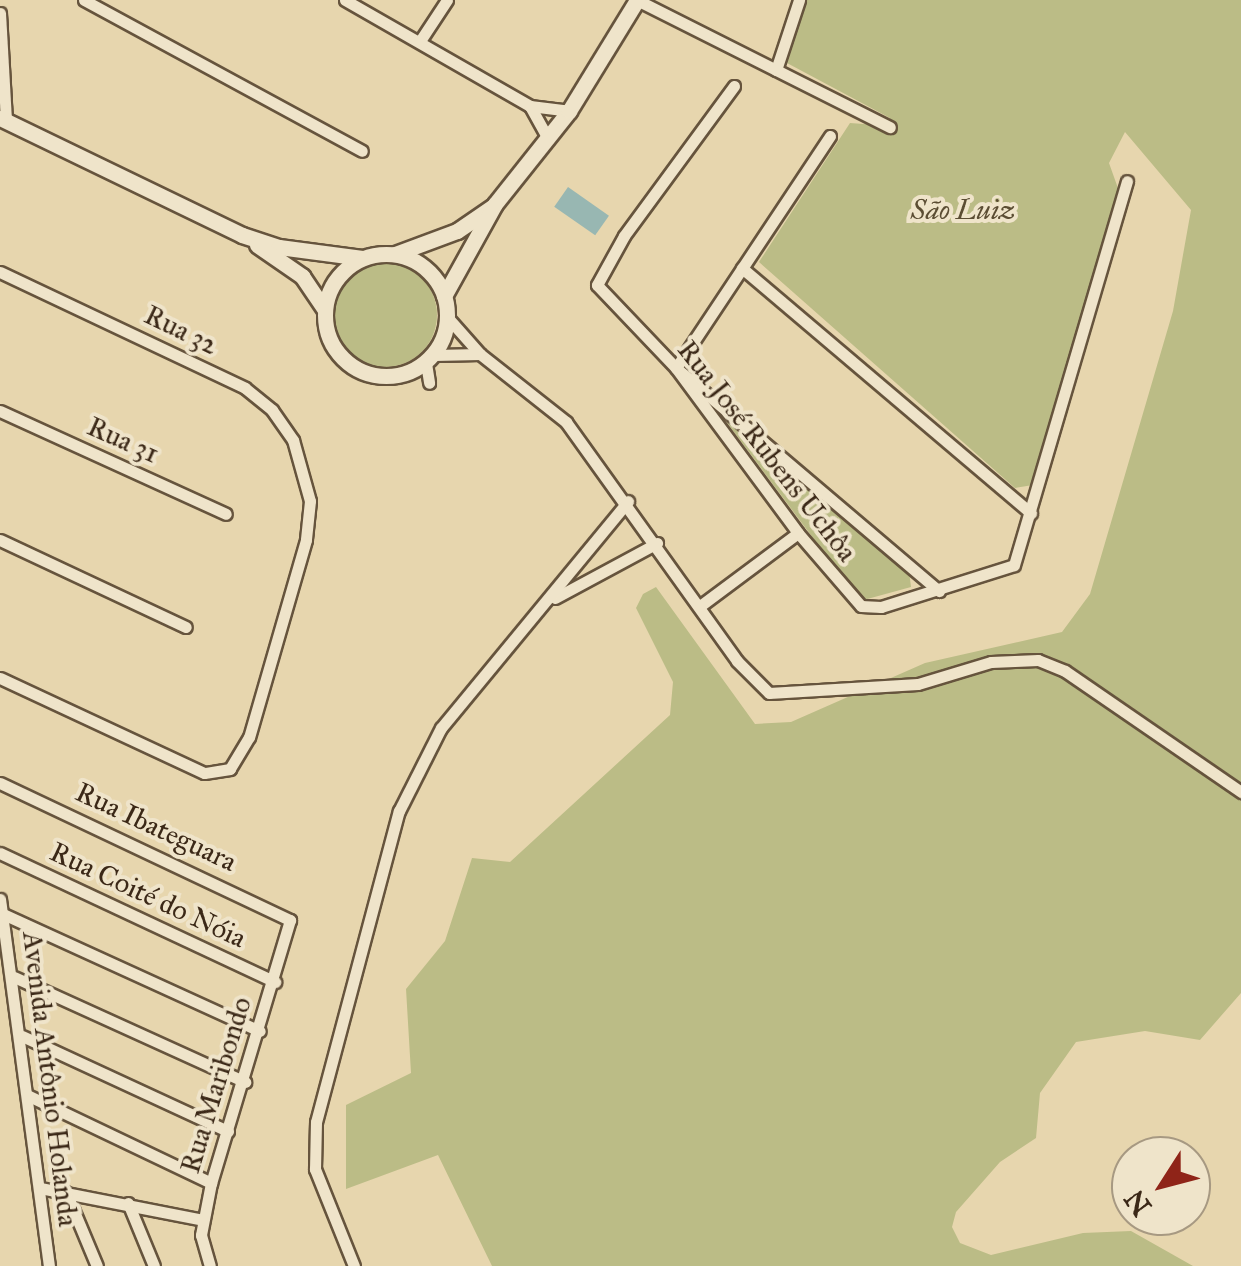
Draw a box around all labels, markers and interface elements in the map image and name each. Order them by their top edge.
park label: São Luiz [911,193,1015,227]
street label: Rua 32 [139,298,223,362]
street label: Rua José Rubens Uchôa [670,334,864,568]
street label: Rua 31 [82,410,164,470]
street label: Rua Ibateguara [70,775,242,879]
street label: Rua Coité do Nóia [45,835,251,955]
street label: Avenida Antônio Holanda [15,930,85,1228]
street label: Rua Maribondo [173,993,259,1177]
north arrow [1111,1136,1211,1236]
text: N [1117,1183,1159,1223]

